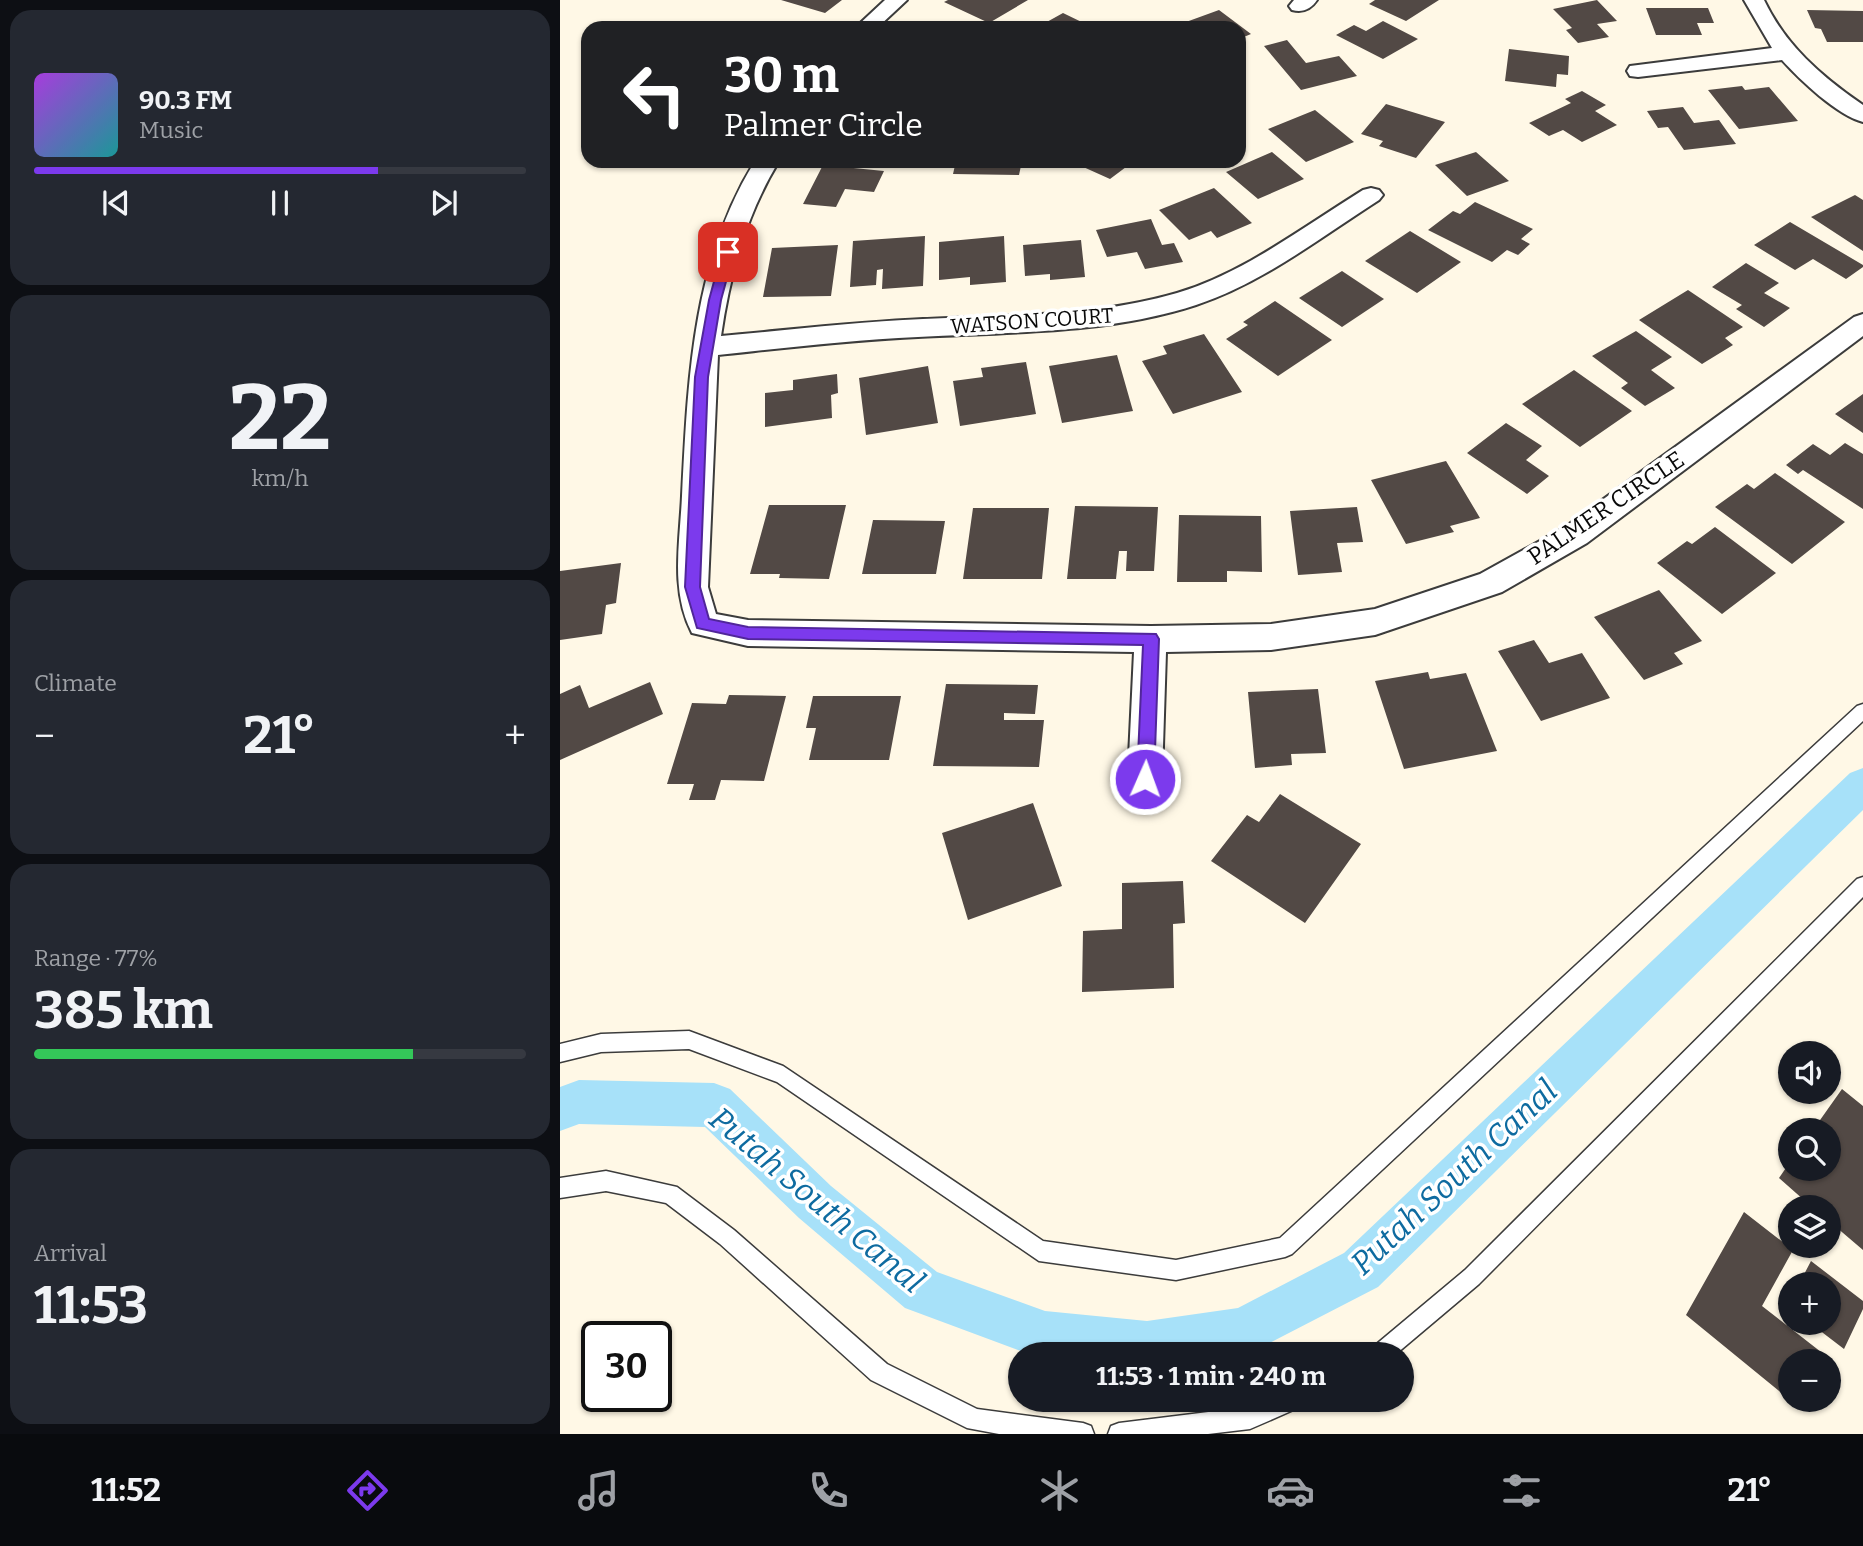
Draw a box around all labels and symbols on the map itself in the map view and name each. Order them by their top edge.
pin [698,222,758,282]
street label: WATSON COURT [950,302,1114,340]
street label: PALMER CIRCLE [1523,445,1689,571]
position arrow [1108,742,1182,816]
water label: Putah South Canal [1343,1072,1565,1282]
water label: Putah South Canal [702,1099,932,1301]
speed limit sign: 30 [581,1321,672,1412]

